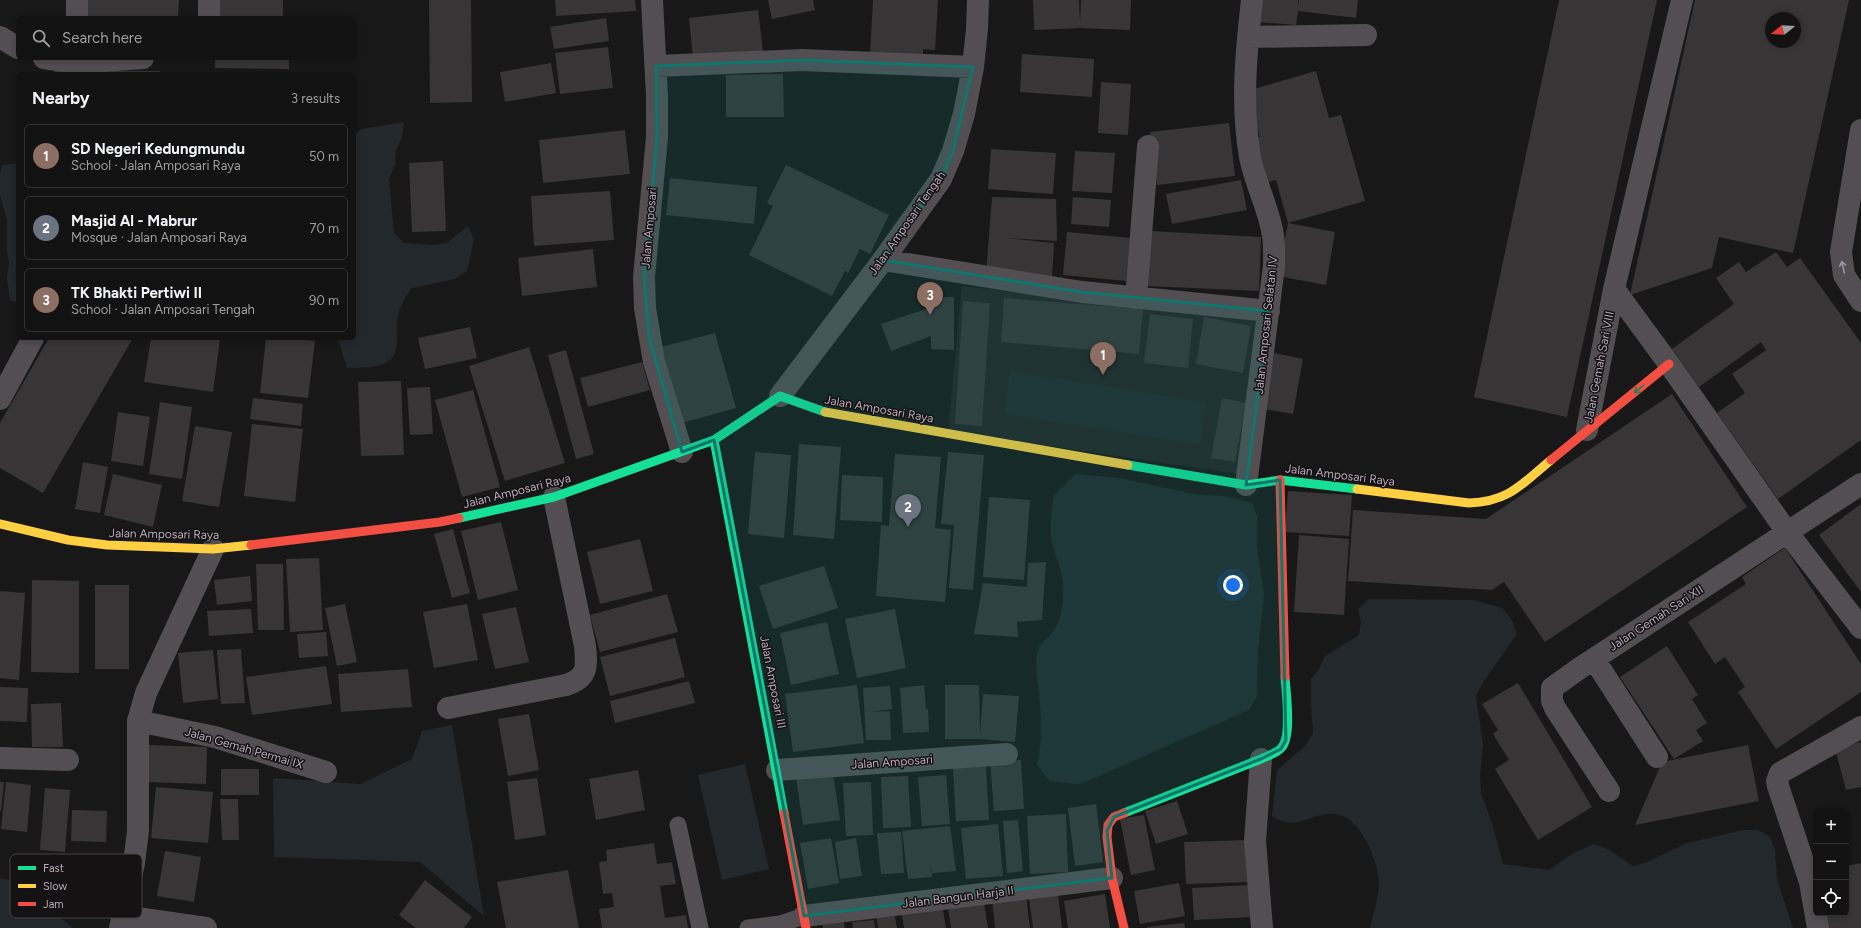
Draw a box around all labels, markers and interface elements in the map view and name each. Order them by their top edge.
north arrow [1765,12,1801,48]
search box [16,16,356,60]
icon: search [30,27,52,49]
text: Search here [62,29,142,47]
text: Nearby [32,88,90,108]
text: 3 results [291,91,340,106]
text: SD Negeri Kedungmundu [71,140,245,158]
text: 1 [43,149,49,164]
text: 50 m [309,149,339,164]
text: School · Jalan Amposari Raya [71,158,241,173]
street label: Jalan Amposari Tengah [866,168,948,278]
street label: Jalan Amposari [638,187,660,269]
text: Masjid Al - Mabrur [71,212,197,230]
text: 2 [42,221,50,236]
text: 70 m [309,221,339,236]
text: Mosque · Jalan Amposari Raya [71,230,247,245]
street label: Jalan Amposari Selatan IV [1252,254,1280,395]
one-way arrow [1838,261,1846,274]
pin: 3 [917,282,943,315]
text: TK Bhakti Pertiwi II [71,284,202,302]
text: 3 [42,293,50,308]
text: 90 m [309,293,339,308]
text: School · Jalan Amposari Tengah [71,302,255,317]
street label: Jalan Gemah Sari VIII [1581,310,1617,424]
pin: 1 [1090,342,1116,375]
one-way arrow [1633,384,1644,393]
street label: Jalan Amposari Raya [823,393,935,425]
street label: Jalan Amposari Raya [1284,461,1396,489]
street label: Jalan Amposari Raya [462,471,572,511]
pin: 2 [895,494,921,527]
street label: Jalan Amposari Raya [109,526,219,542]
your location [1223,575,1243,595]
street label: Jalan Gemah Sari XII [1606,582,1706,654]
street label: Jalan Amposari III [757,634,789,730]
street label: Jalan Gemah Permai IX [183,724,305,772]
street label: Jalan Amposari [851,752,933,772]
map controls [1813,808,1849,916]
button: + [1813,808,1849,844]
button: − [1813,844,1849,880]
legend [10,854,142,918]
text: Fast [43,862,64,875]
text: Slow [43,880,67,893]
button: locate [1813,880,1849,916]
street label: Jalan Bangun Harja II [901,883,1015,911]
text: Jam [43,898,64,911]

